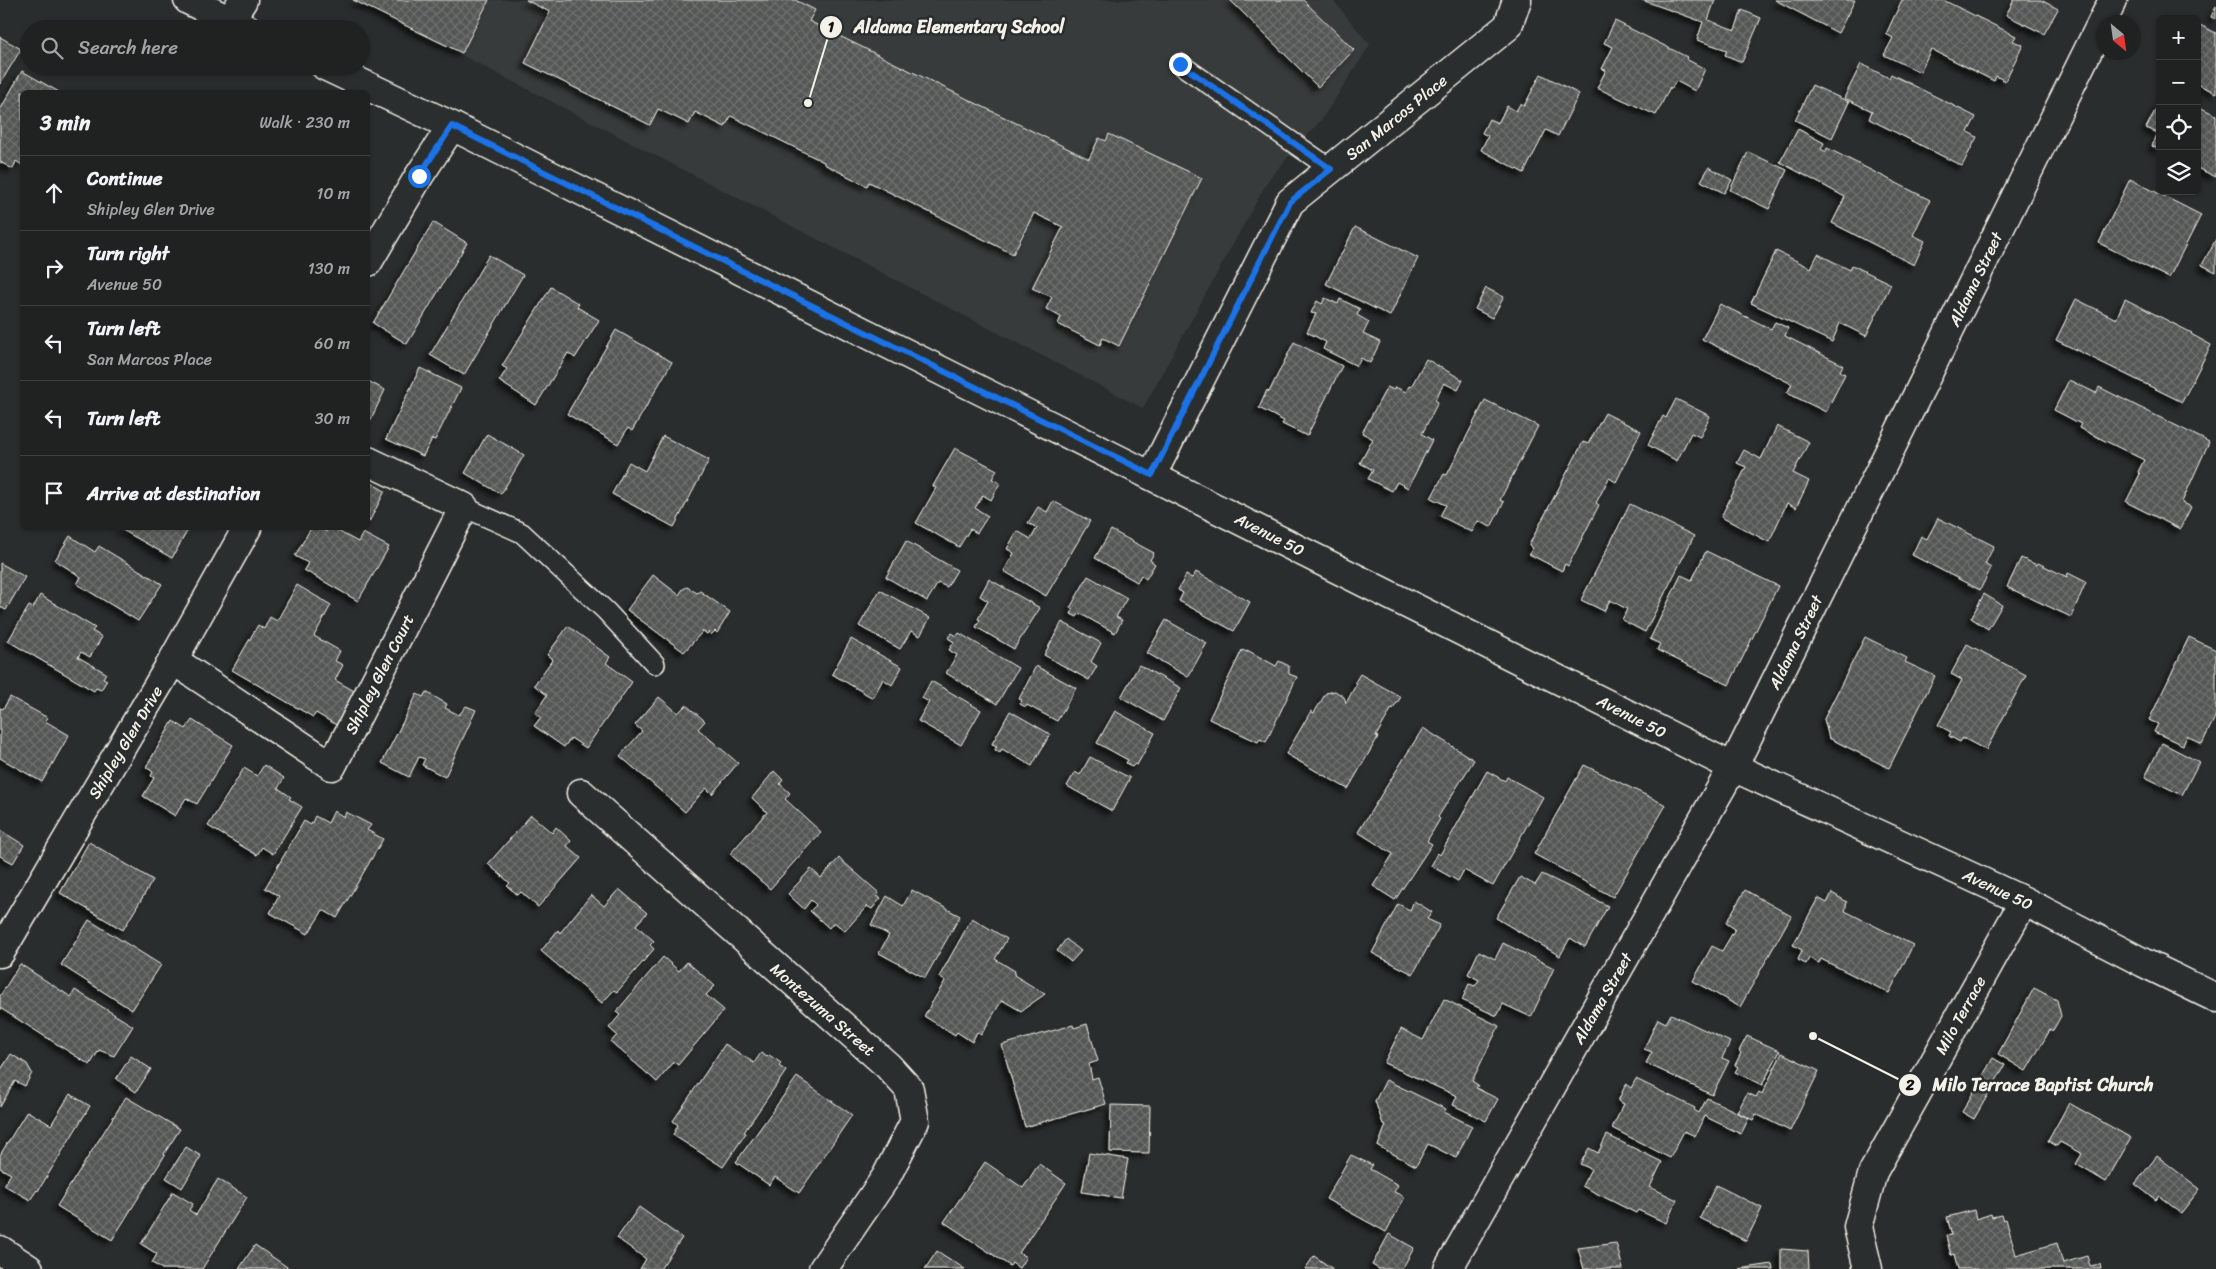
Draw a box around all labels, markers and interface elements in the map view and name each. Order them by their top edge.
callout: Aldama Elementary School [818,10,1075,43]
text: Aldama Elementary School [853,11,1065,43]
text: 1 [828,14,835,40]
north arrow [2096,15,2141,60]
map controls [2156,15,2201,195]
button: + [2156,15,2201,60]
search box [20,20,370,75]
text: Search here [78,31,178,64]
icon: search [38,34,66,62]
route end [1169,53,1192,76]
button: − [2156,60,2201,105]
street label: San Marcos Place [1339,67,1454,168]
text: 3 min [40,104,90,142]
button: locate [2156,105,2201,150]
text: Walk · 230 m [259,108,350,137]
button: layers [2156,150,2201,195]
text: Continue [87,162,163,195]
route start [408,165,431,188]
icon: ahead [40,179,68,207]
text: 10 m [317,179,350,208]
text: Shipley Glen Drive [87,195,215,224]
street label: Aldama Street [1940,227,2011,332]
text: Turn right [87,237,169,270]
icon: right [40,254,68,282]
text: 130 m [308,254,350,283]
text: Avenue 50 [87,270,162,299]
text: Turn left [87,312,160,345]
icon: left [40,329,68,357]
text: 60 m [314,329,350,358]
text: San Marcos Place [87,345,212,374]
text: Turn left [87,402,160,435]
icon: left [40,404,68,432]
text: 30 m [315,404,350,433]
text: Arrive at destination [87,477,260,510]
icon: arrive [40,479,68,507]
street label: Avenue 50 [1229,504,1310,564]
street label: Aldama Street [1760,590,1831,695]
street label: Shipley Glen Court [337,609,422,740]
street label: Shipley Glen Drive [80,680,171,805]
street label: Avenue 50 [1591,686,1672,746]
street label: Avenue 50 [1957,860,2038,918]
street label: Aldama Street [1564,946,1641,1051]
street label: Montezuma Street [763,955,882,1064]
street label: Milo Terrace [1927,970,1994,1060]
callout: Milo Terrace Baptist Church [1897,1068,2163,1101]
text: Milo Terrace Baptist Church [1932,1069,2154,1101]
text: 2 [1905,1072,1915,1098]

